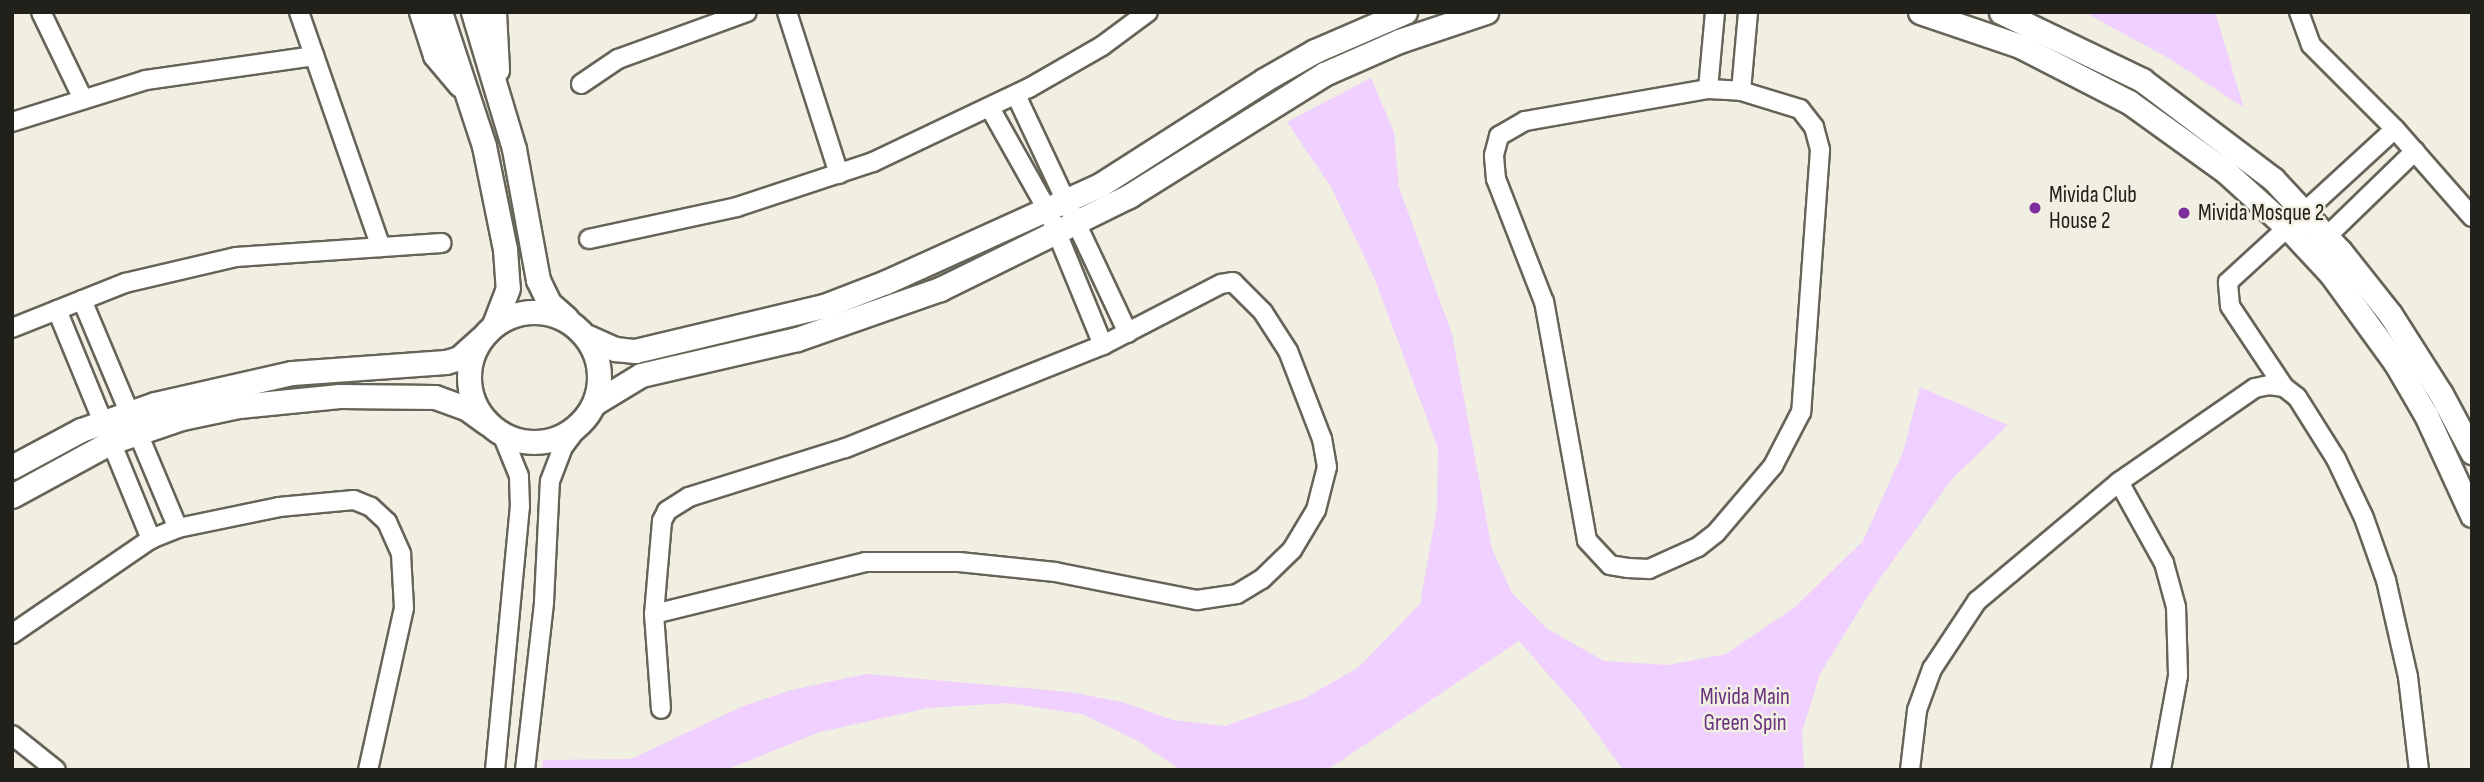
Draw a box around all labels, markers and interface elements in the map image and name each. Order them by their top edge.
place label: Mivida Club House 2 [2049,181,2137,235]
place label: Mivida Mosque 2 [2198,199,2324,227]
marker: Mivida Club House 2 [2027,200,2043,216]
marker: Mivida Mosque 2 [2176,205,2192,221]
park label: Mivida Main Green Spin [1700,683,1790,737]

